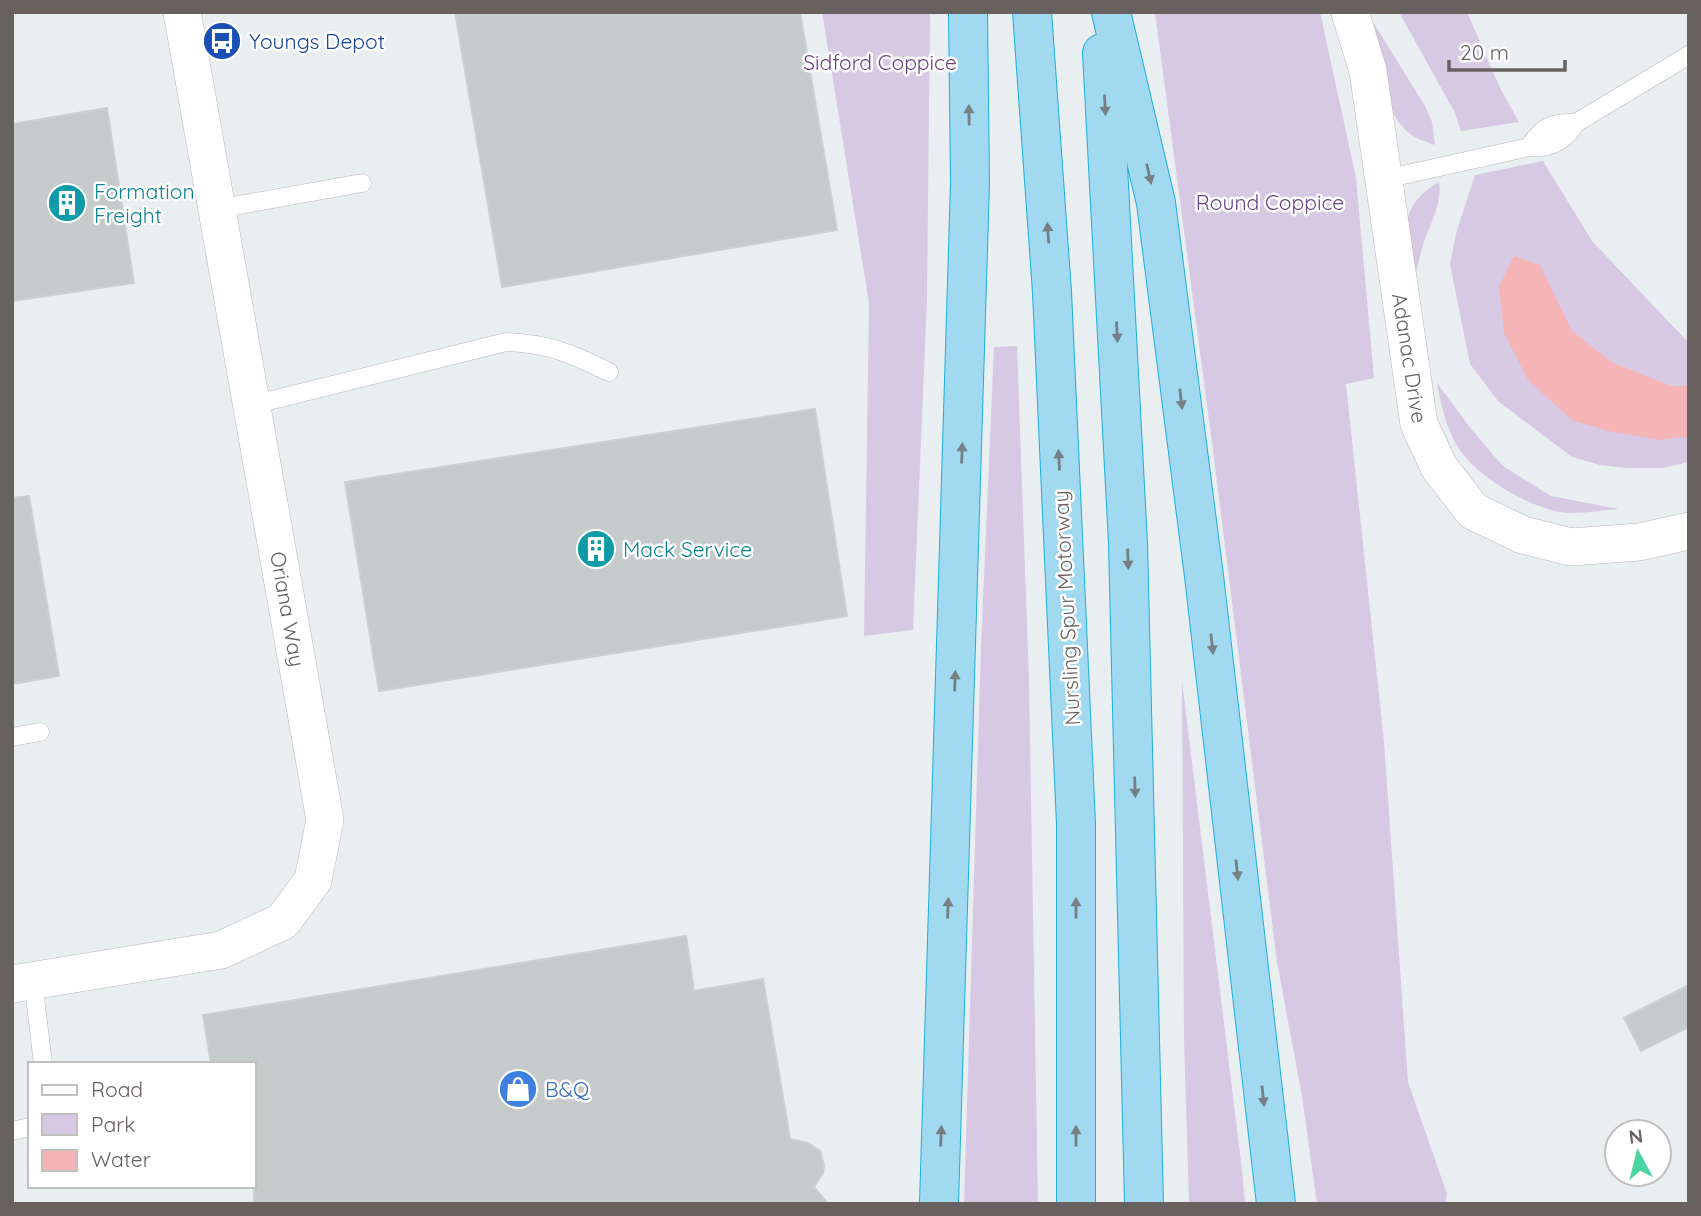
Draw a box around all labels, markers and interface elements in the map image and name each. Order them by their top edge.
bus stop icon: Youngs Depot [201,20,243,62]
place label: Youngs Depot [249,28,385,54]
scale bar [1449,28,1564,72]
text: 20 m [1460,39,1509,65]
park label: Sidford Coppice [803,49,957,75]
one-way arrow [1100,94,1111,116]
one-way arrow [963,104,975,126]
one-way arrow [1144,163,1155,185]
place label: Formation Freight [94,178,195,228]
building icon: Formation Freight [46,182,88,224]
park label: Round Coppice [1196,189,1344,215]
one-way arrow [1042,222,1053,244]
street label: Adanac Drive [1387,291,1433,425]
one-way arrow [1111,321,1122,343]
one-way arrow [1176,388,1187,410]
one-way arrow [956,442,967,464]
one-way arrow [1054,449,1065,471]
street label: Nursling Spur Motorway [1047,490,1085,726]
building icon: Mack Service [575,528,617,570]
place label: Mack Service [623,536,752,562]
street label: Oriana Way [265,549,311,669]
one-way arrow [1123,549,1134,571]
one-way arrow [1206,633,1217,655]
one-way arrow [949,669,961,691]
one-way arrow [1129,776,1141,798]
one-way arrow [1232,859,1243,881]
one-way arrow [942,897,954,919]
one-way arrow [1070,897,1082,919]
legend [28,1062,256,1188]
shop icon: B&Q [497,1068,539,1110]
text: Road [91,1076,143,1102]
place label: B&Q [545,1076,590,1102]
one-way arrow [1257,1086,1268,1108]
text: Park [91,1111,135,1137]
north arrow [1603,1118,1673,1188]
text: N [1628,1123,1644,1149]
one-way arrow [936,1124,947,1146]
one-way arrow [1070,1124,1082,1146]
text: Water [91,1146,151,1172]

